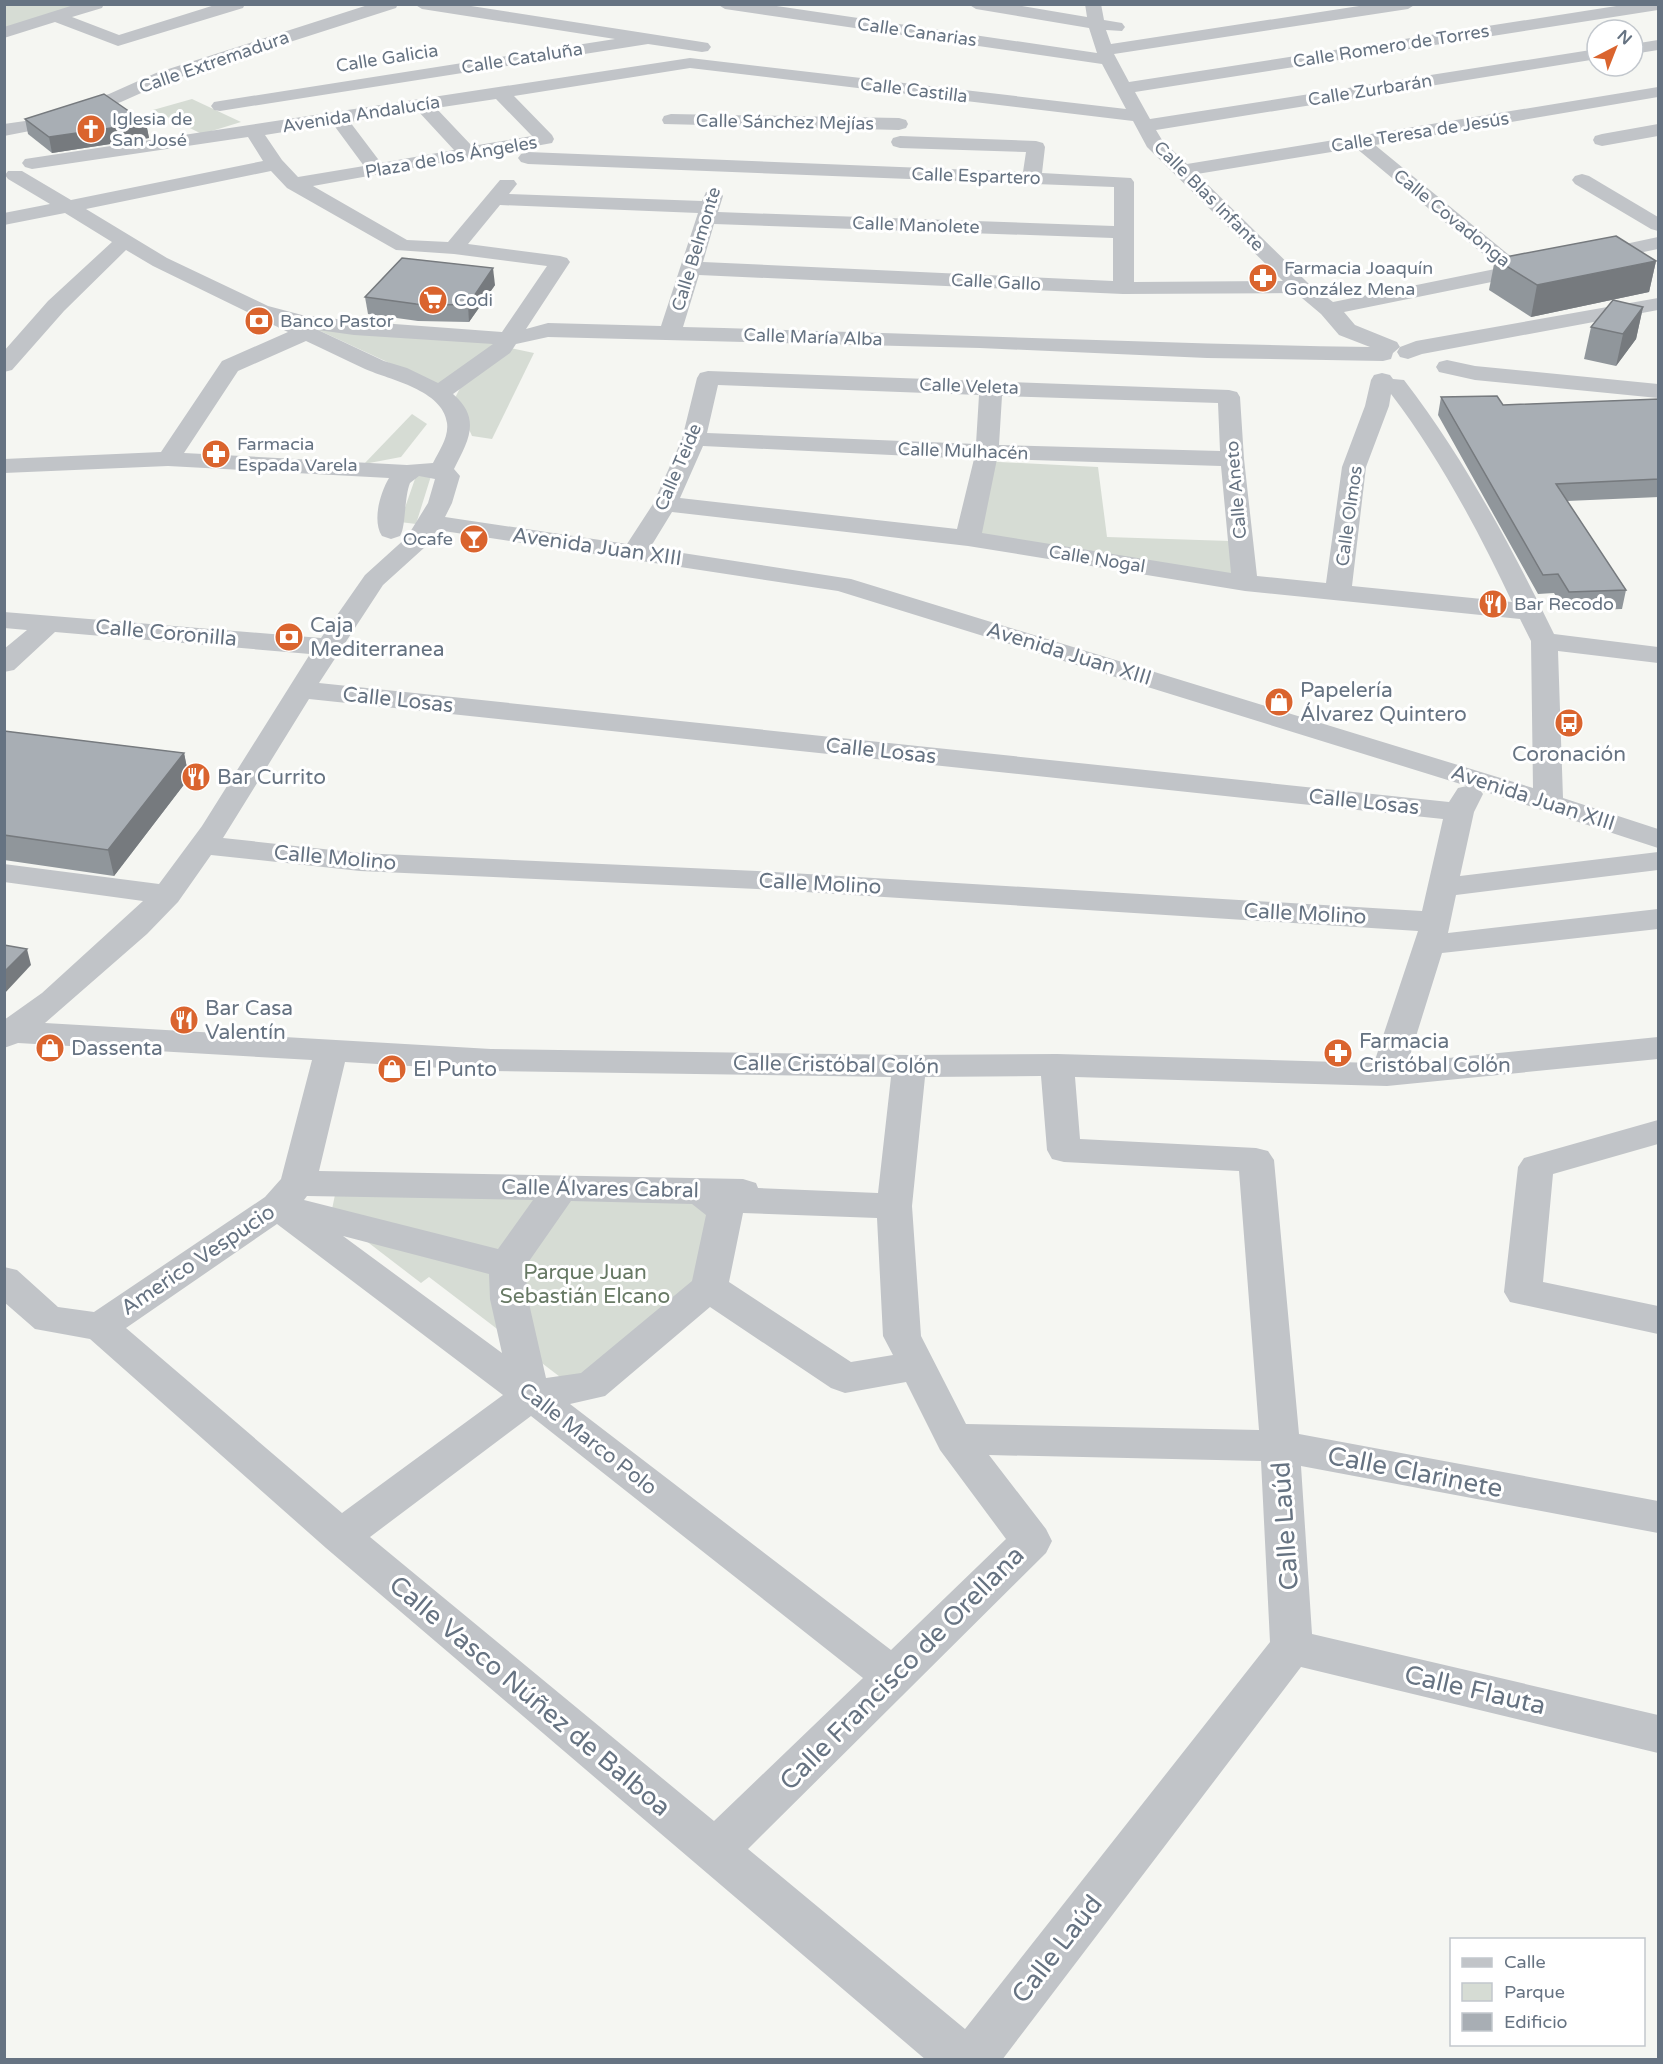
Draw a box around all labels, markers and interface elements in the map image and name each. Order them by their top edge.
street label: Calle Canarias [856,13,978,51]
north arrow [1585,18,1645,78]
street label: Calle Romero de Torres [1291,20,1491,72]
street label: Calle Extremadura [136,26,292,98]
text: N [1613,26,1636,49]
street label: Calle Cataluña [460,38,584,78]
street label: Calle Galicia [334,39,440,77]
street label: Calle Zurbarán [1306,69,1434,111]
street label: Calle Castilla [859,72,969,108]
street label: Avenida Andalucía [281,91,441,137]
street label: Calle Teresa de Jesús [1330,107,1510,157]
place label: Iglesia de San José [112,108,192,151]
street label: Calle Sánchez Mejías [696,109,874,135]
church icon: Iglesia de San José [75,113,107,145]
street label: Plaza de los Ángeles [363,131,539,183]
street label: Calle Blas Infante [1149,136,1269,256]
street label: Calle Espartero [911,163,1041,189]
street label: Calle Covadonga [1389,164,1515,272]
street label: Calle Belmonte [667,184,725,314]
street label: Calle Manolete [852,212,980,238]
place label: Farmacia Joaquín González Mena [1284,257,1433,300]
pharmacy icon: Farmacia Joaquín González Mena [1247,262,1279,294]
street label: Calle Gallo [950,269,1042,295]
supermarket icon: Codi [417,284,449,316]
place label: Codi [454,289,493,311]
bank icon: Banco Pastor [243,305,275,337]
place label: Banco Pastor [280,310,394,332]
street label: Calle María Alba [743,324,883,350]
street label: Calle Veleta [919,373,1019,399]
street label: Calle Teide [650,420,706,514]
place label: Farmacia Espada Varela [237,433,358,476]
pharmacy icon: Farmacia Espada Varela [200,438,232,470]
street label: Calle Mulhacén [897,438,1029,464]
street label: Calle Aneto [1221,440,1251,540]
street label: Calle Olmos [1331,464,1367,568]
bar icon: Ocafe [458,523,490,555]
street label: Avenida Juan XIII [511,523,683,571]
place label: Ocafe [403,528,453,550]
street label: Calle Nogal [1047,541,1147,577]
restaurant icon: Bar Recodo [1477,588,1509,620]
place label: Bar Recodo [1514,593,1614,615]
place label: Caja Mediterranea [310,613,444,662]
street label: Calle Coronilla [94,614,238,652]
street label: Avenida Juan XIII [984,617,1154,691]
bank icon: Caja Mediterranea [273,621,305,653]
place label: Papelería Álvarez Quintero [1300,678,1467,727]
street label: Calle Losas [341,682,455,718]
shop icon: Papelería Álvarez Quintero [1263,686,1295,718]
bus stop icon: Coronación [1553,707,1585,739]
street label: Calle Losas [824,733,938,769]
place label: Coronación [1512,742,1626,767]
street label: Avenida Juan XIII [1448,760,1618,836]
restaurant icon: Bar Currito [180,761,212,793]
place label: Bar Currito [217,765,326,790]
street label: Calle Losas [1307,784,1421,820]
street label: Calle Molino [273,840,397,876]
street label: Calle Molino [758,868,882,900]
street label: Calle Molino [1243,898,1367,930]
place label: Bar Casa Valentín [205,996,293,1045]
restaurant icon: Bar Casa Valentín [168,1004,200,1036]
place label: Farmacia Cristóbal Colón [1359,1029,1511,1078]
shop icon: Dassenta [34,1032,66,1064]
place label: Dassenta [71,1036,163,1061]
pharmacy icon: Farmacia Cristóbal Colón [1322,1037,1354,1069]
street label: Calle Cristóbal Colón [733,1051,939,1079]
shop icon: El Punto [376,1053,408,1085]
place label: El Punto [413,1057,497,1082]
street label: Calle Álvares Cabral [501,1175,699,1203]
street label: Americo Vespucio [116,1199,280,1321]
park label: Parque Juan Sebastián Elcano [500,1260,670,1309]
street label: Calle Marco Polo [514,1377,662,1501]
street label: Calle Clarinete [1325,1440,1505,1504]
street label: Calle Laúd [1265,1461,1305,1591]
street label: Calle Francisco de Orellana [773,1539,1031,1797]
street label: Calle Vasco Núñez de Balboa [383,1569,677,1823]
street label: Calle Flauta [1401,1659,1549,1721]
street label: Calle Laúd [1005,1889,1109,2009]
legend [1450,1938,1645,2046]
text: Calle [1504,1951,1546,1973]
text: Parque [1504,1981,1565,2003]
text: Edificio [1504,2011,1568,2033]

